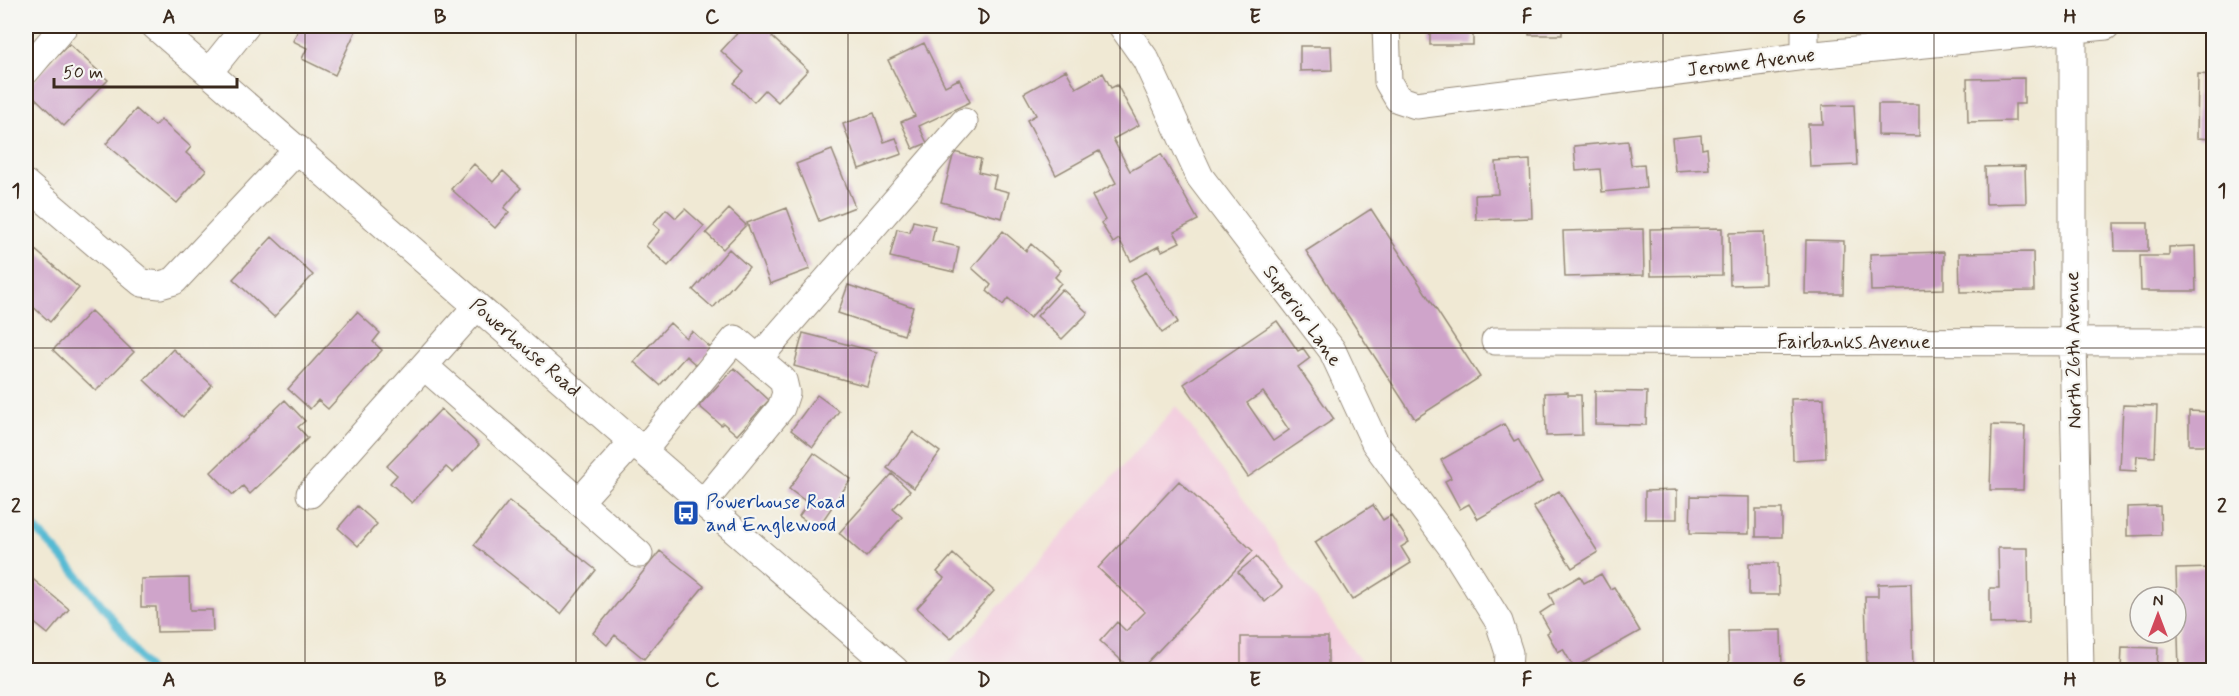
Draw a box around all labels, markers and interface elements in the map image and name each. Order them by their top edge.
text: A [162,4,176,31]
text: B [434,4,447,31]
text: C [705,4,720,31]
text: D [977,4,991,31]
text: E [1249,4,1261,31]
text: F [1522,4,1533,31]
text: G [1792,4,1806,31]
text: H [2063,4,2077,31]
street label: Jerome Avenue [1685,42,1817,84]
scale bar [54,51,237,89]
text: 50 m [63,61,103,85]
text: 1 [12,178,20,205]
text: 1 [2218,178,2226,205]
street label: Superior Lane [1256,260,1348,372]
street label: North 26th Avenue [2059,271,2089,429]
street label: Powerhouse Road [464,292,586,404]
street label: Fairbanks Avenue [1777,329,1931,356]
place label: Powerhouse Road and Englewood [706,489,845,539]
text: 2 [11,493,21,520]
text: 2 [2217,493,2227,520]
bus stop icon: Powerhouse Road and Englewood [671,498,701,528]
north arrow [2128,585,2188,645]
text: N [2153,591,2163,612]
text: A [162,667,176,694]
text: B [434,667,447,694]
text: C [705,667,720,694]
text: D [977,667,991,694]
text: E [1249,667,1261,694]
text: F [1522,667,1533,694]
text: G [1792,667,1806,694]
text: H [2063,667,2077,694]

